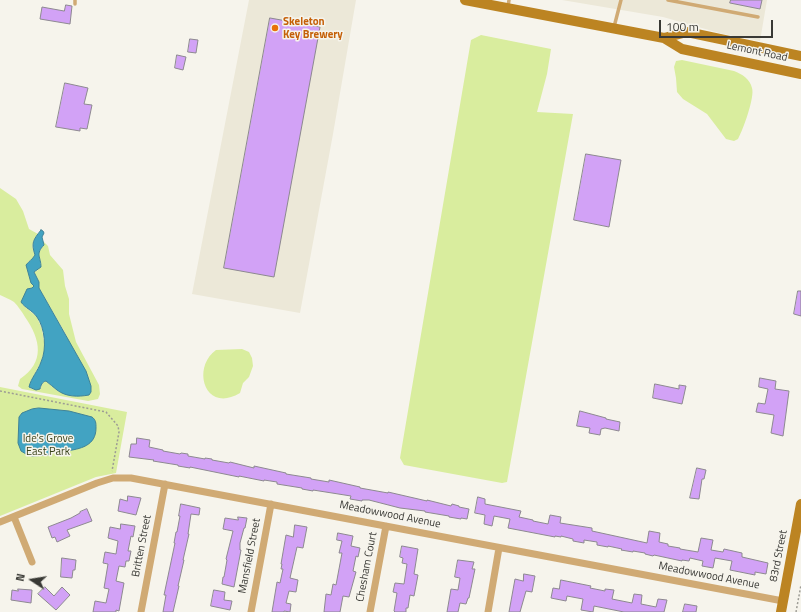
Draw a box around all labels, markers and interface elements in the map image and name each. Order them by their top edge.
scale bar [661,12,775,38]
place label: Skeleton Key Brewery [283,15,343,41]
text: 100 m [666,17,699,36]
marker: Skeleton Key Brewery [270,23,280,33]
street label: Lemont Road [725,39,789,65]
park label: Ide's Grove East Park [23,432,73,458]
street label: Meadowwood Avenue [338,499,442,531]
street label: Britten Street [130,514,154,578]
street label: Mansfield Street [236,517,264,595]
street label: 83rd Street [768,529,790,583]
street label: Chesham Court [354,531,380,603]
north arrow [12,560,52,600]
street label: Meadowwood Avenue [657,560,761,592]
text: N [12,572,29,583]

